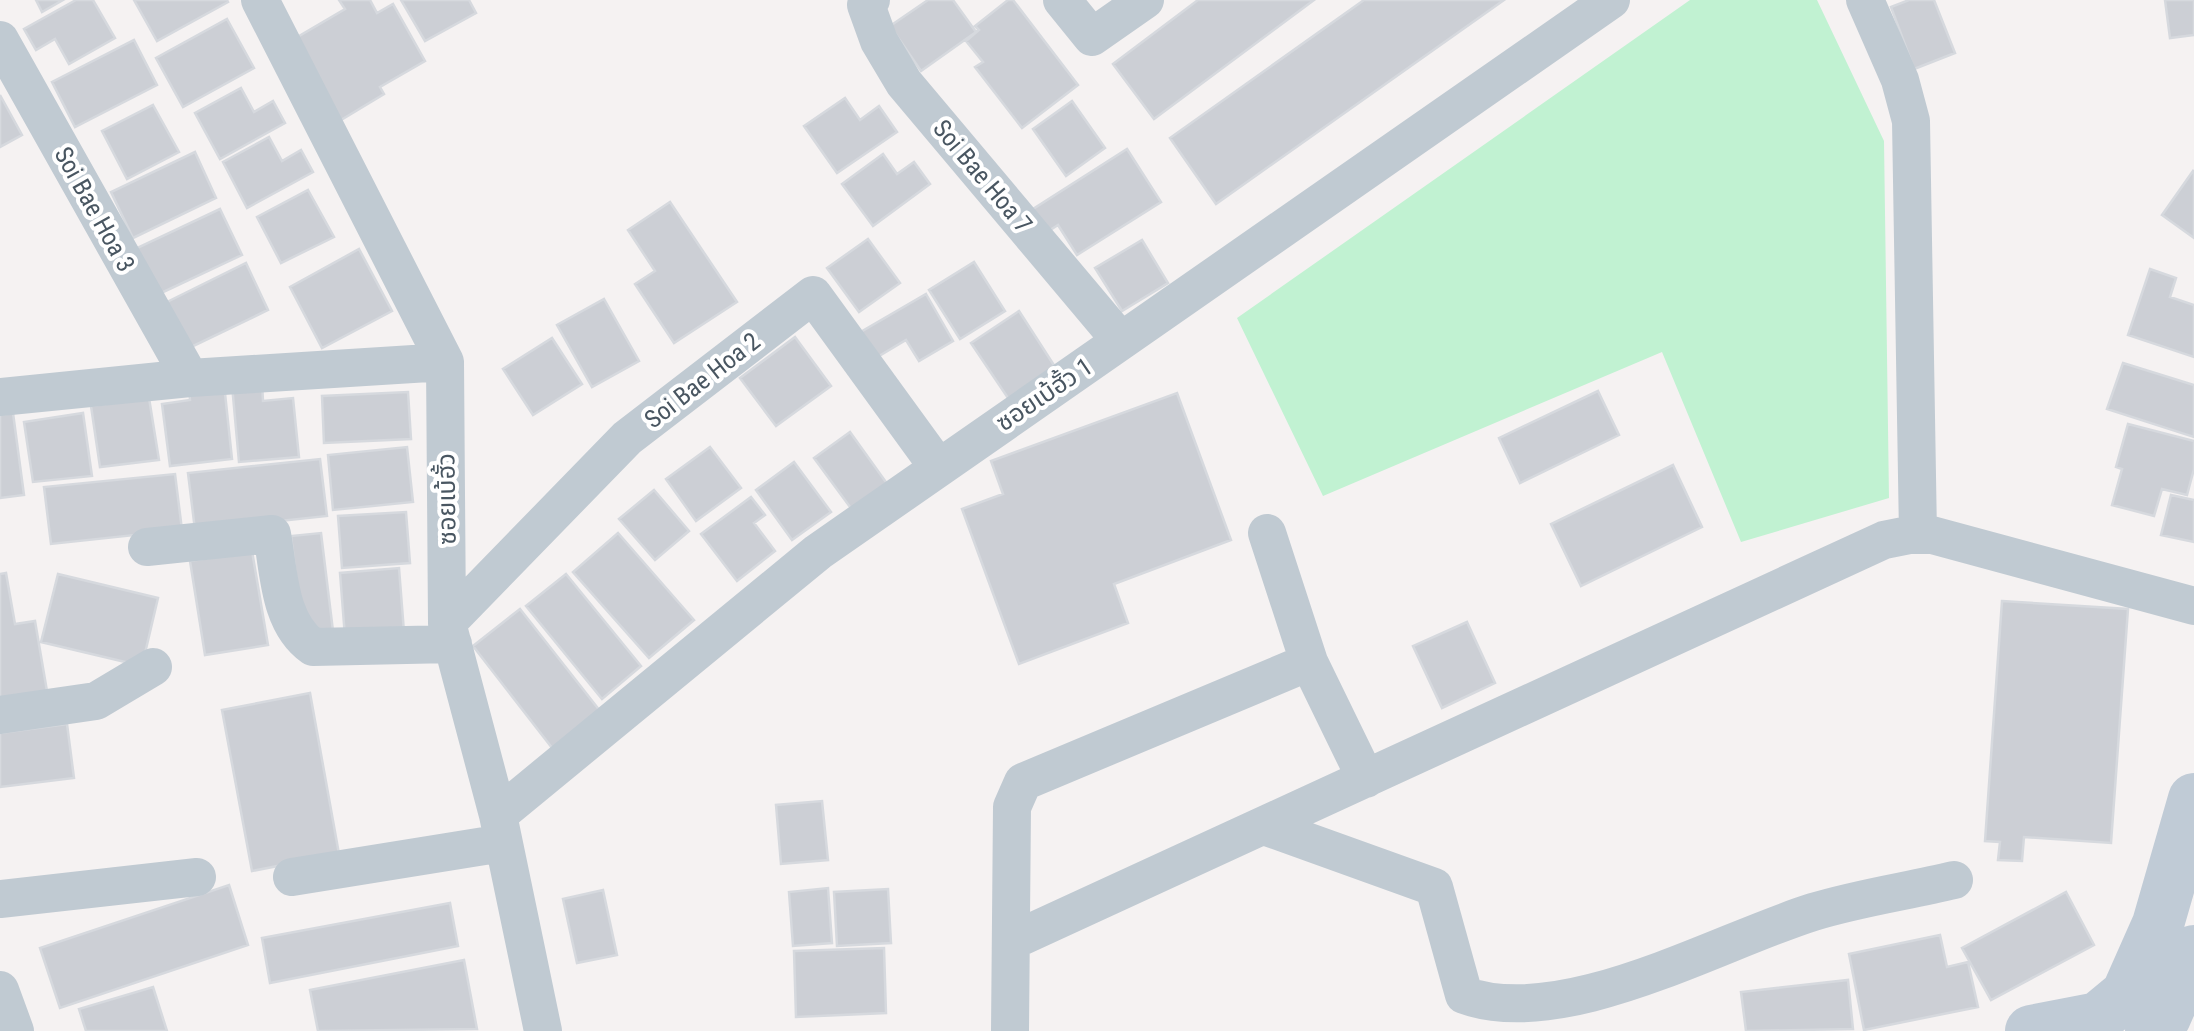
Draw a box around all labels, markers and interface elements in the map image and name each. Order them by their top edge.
street label: Soi Bae Hoa 7 [927,114,1038,239]
street label: Soi Bae Hoa 3 [48,142,141,277]
street label: Soi Bae Hoa 2 [639,326,766,434]
street label: ซอยเบ้ฮั้ว 1 [990,350,1098,437]
street label: ซอยเบ้ฮั้ว [430,453,462,545]

